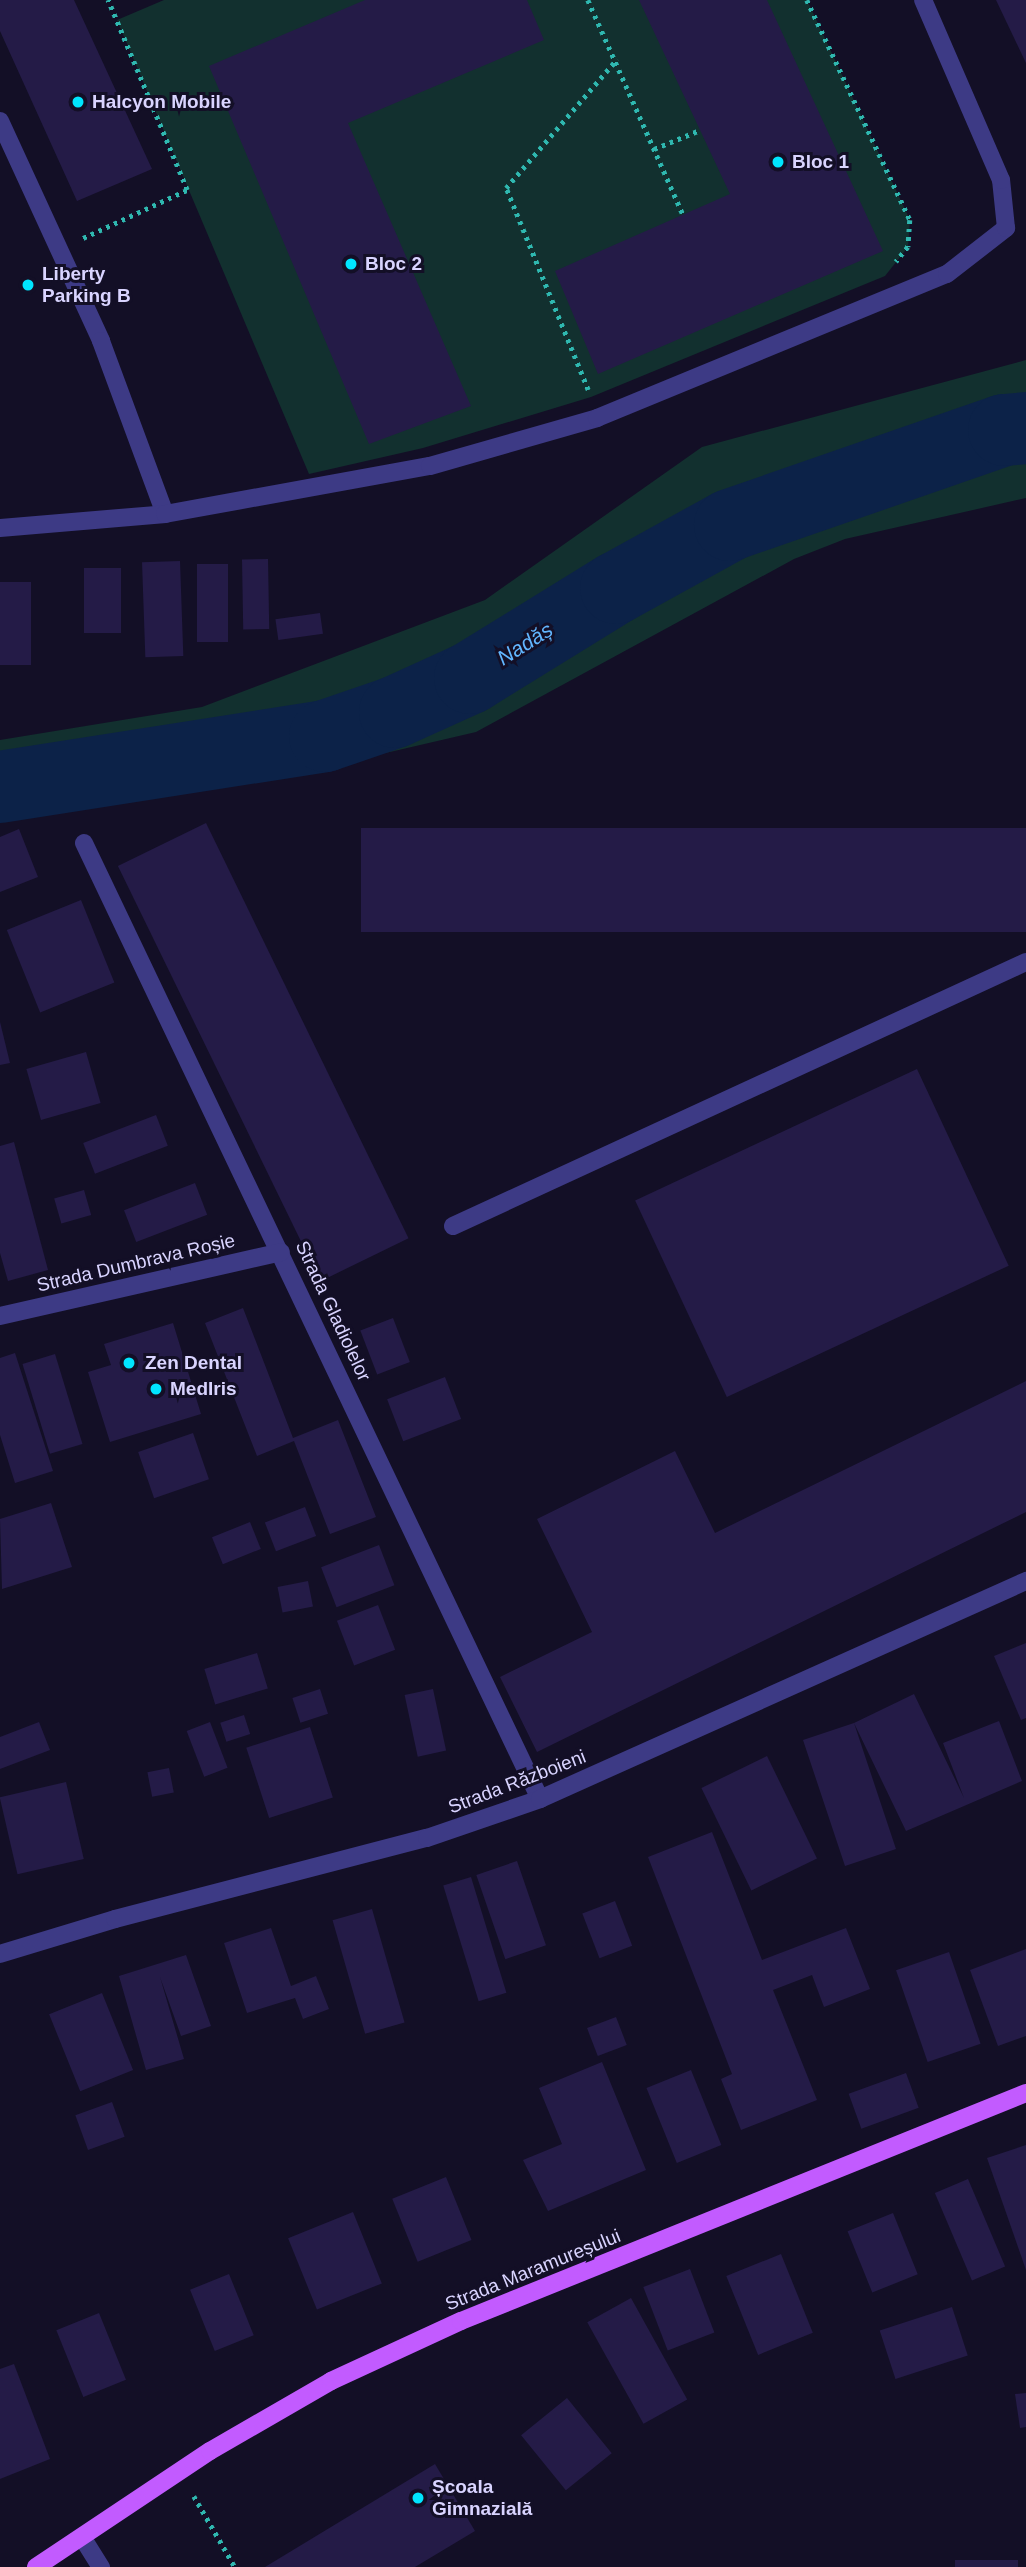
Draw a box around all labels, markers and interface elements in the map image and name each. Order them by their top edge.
place label: Halcyon Mobile [92,91,231,113]
marker: Halcyon Mobile [70,94,86,110]
place label: Bloc 1 [792,151,849,173]
marker: Bloc 1 [770,154,786,170]
place label: Bloc 2 [365,253,422,275]
marker: Bloc 2 [343,256,359,272]
place label: Liberty Parking B [42,263,131,307]
marker: Liberty Parking B [20,277,36,293]
water label: Nadăș [493,617,557,671]
street label: Strada Dumbrava Roșie [35,1229,237,1297]
street label: Strada Gladiolelor [291,1237,375,1385]
place label: Zen Dental [145,1352,242,1374]
marker: Zen Dental [119,1353,139,1373]
place label: MedIris [170,1378,237,1400]
marker: MedIris [148,1381,164,1397]
street label: Strada Războieni [445,1745,589,1819]
street label: Strada Maramureșului [442,2224,624,2316]
place label: Școala Gimnazială [432,2476,532,2520]
marker: Școala Gimnazială [410,2490,426,2506]

